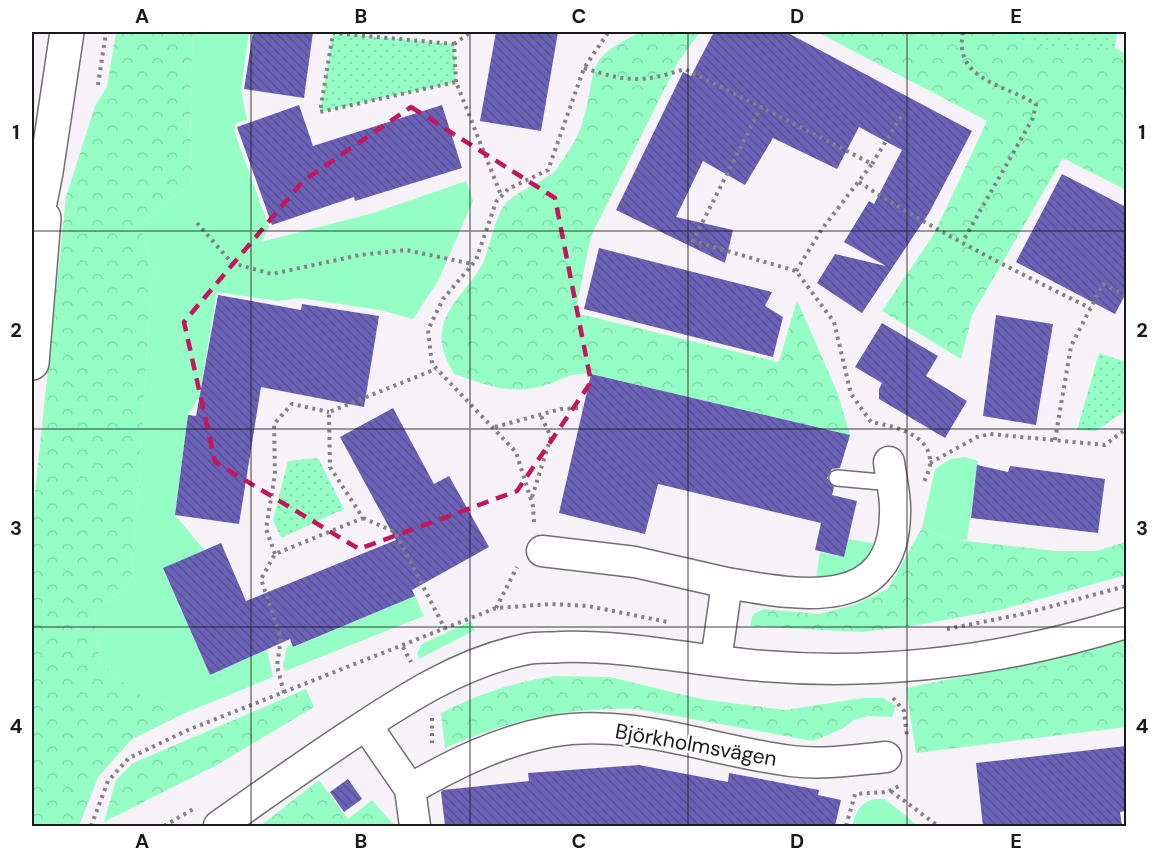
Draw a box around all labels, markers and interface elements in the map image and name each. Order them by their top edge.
text: A [135,3,149,29]
text: B [355,3,367,29]
text: C [572,3,586,29]
text: D [790,3,804,29]
text: E [1010,3,1022,29]
text: 1 [12,119,20,145]
text: 1 [1138,119,1146,145]
text: 2 [10,317,22,343]
text: 2 [1136,317,1148,343]
text: 3 [10,515,22,541]
text: 3 [1136,515,1148,541]
text: 4 [10,713,23,739]
text: 4 [1136,713,1149,739]
street label: Björkholmsvägen [613,717,779,773]
text: A [135,828,149,854]
text: B [355,828,367,854]
text: C [572,828,586,854]
text: D [790,828,804,854]
text: E [1010,828,1022,854]

